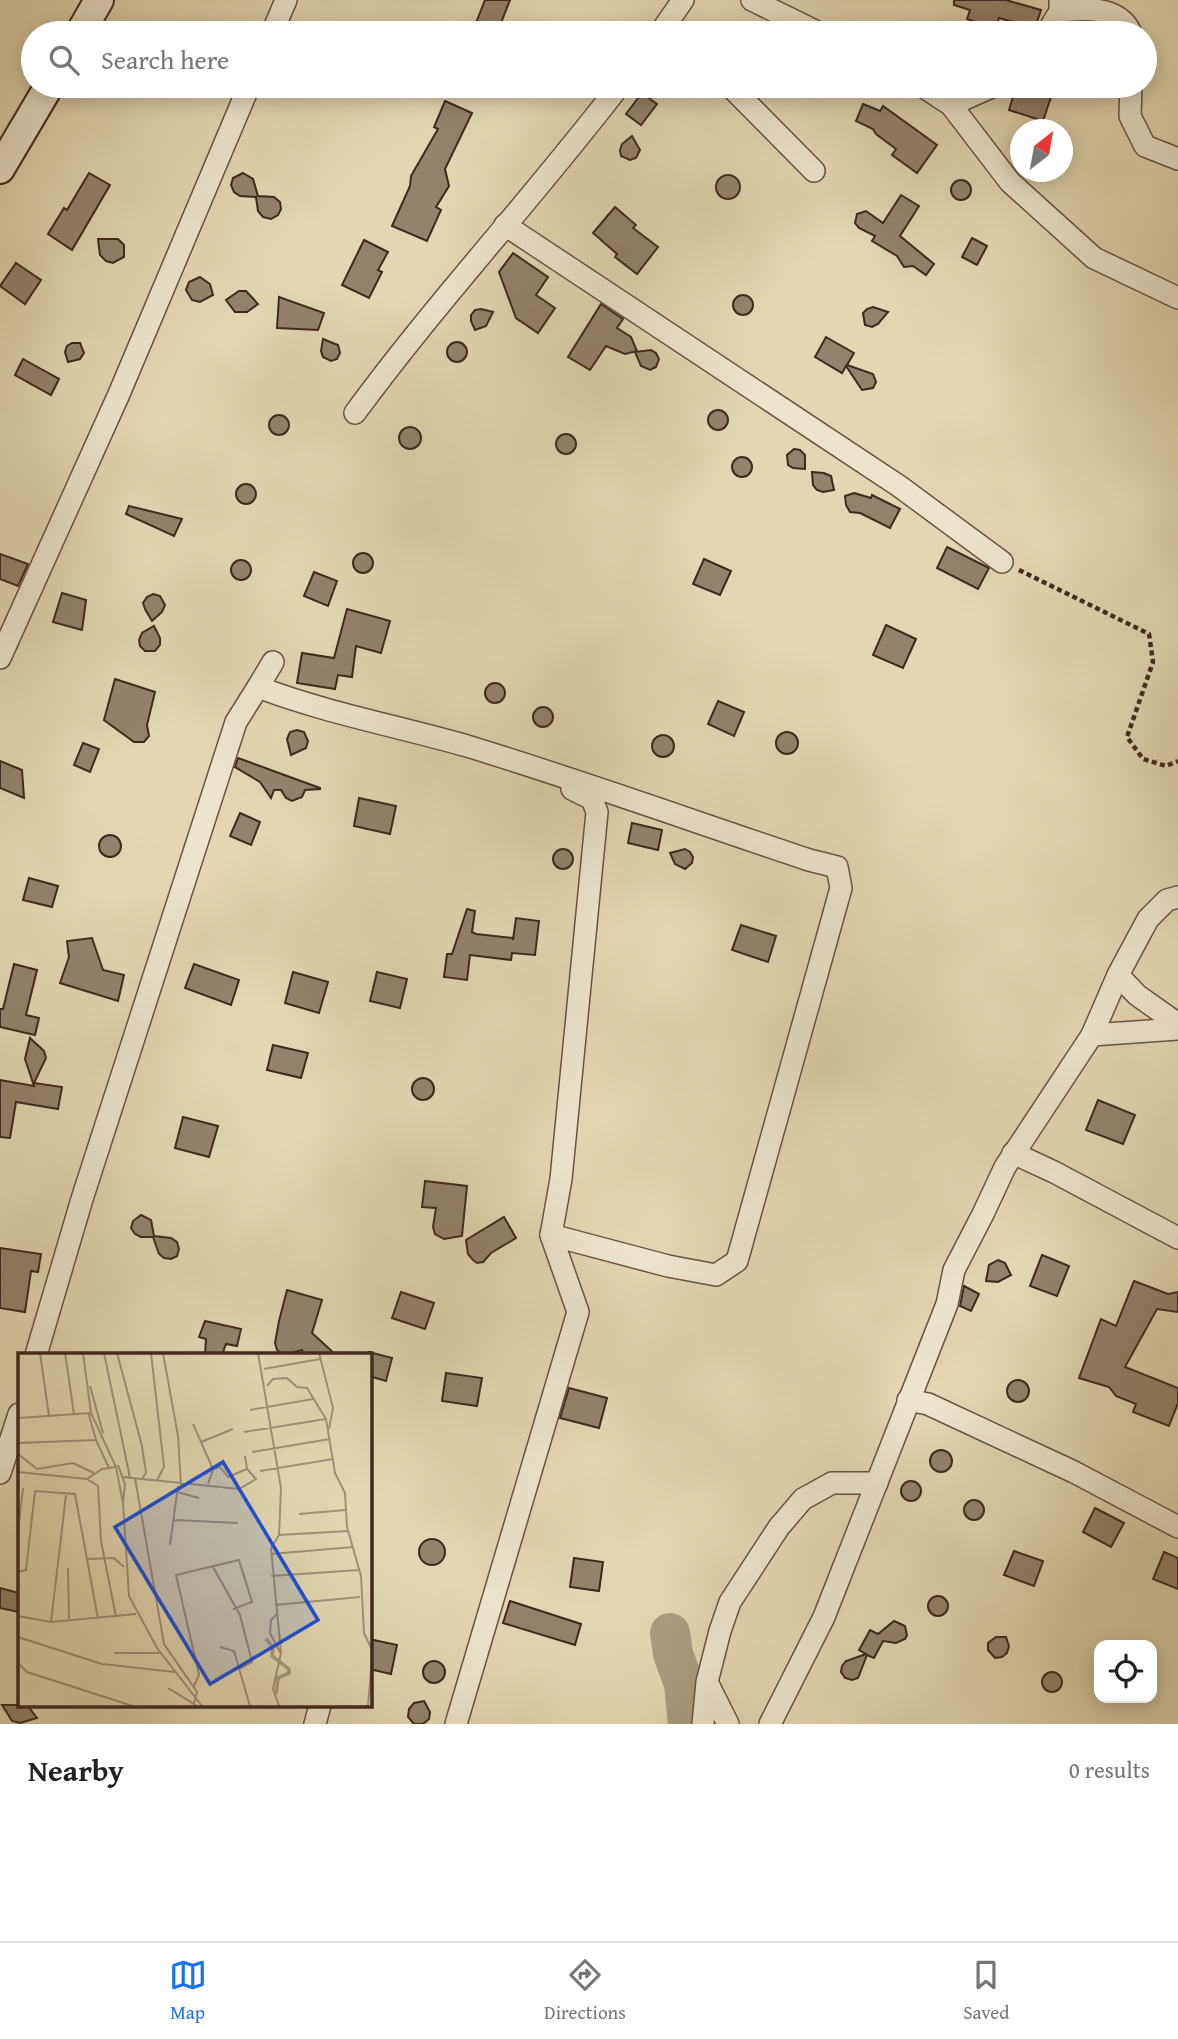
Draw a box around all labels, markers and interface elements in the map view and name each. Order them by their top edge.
search box [21,21,1157,98]
text: Search here [101,40,229,79]
icon: search [45,41,83,79]
north arrow [1010,119,1073,182]
inset map [18,1353,371,1706]
map controls [1094,1640,1157,1703]
button: locate [1094,1640,1157,1703]
text: Nearby [28,1748,124,1792]
text: 0 results [1069,1753,1150,1786]
tab: Map [169,1956,207,2026]
tab: Directions [544,1956,626,2026]
tab: Saved [963,1956,1009,2026]

